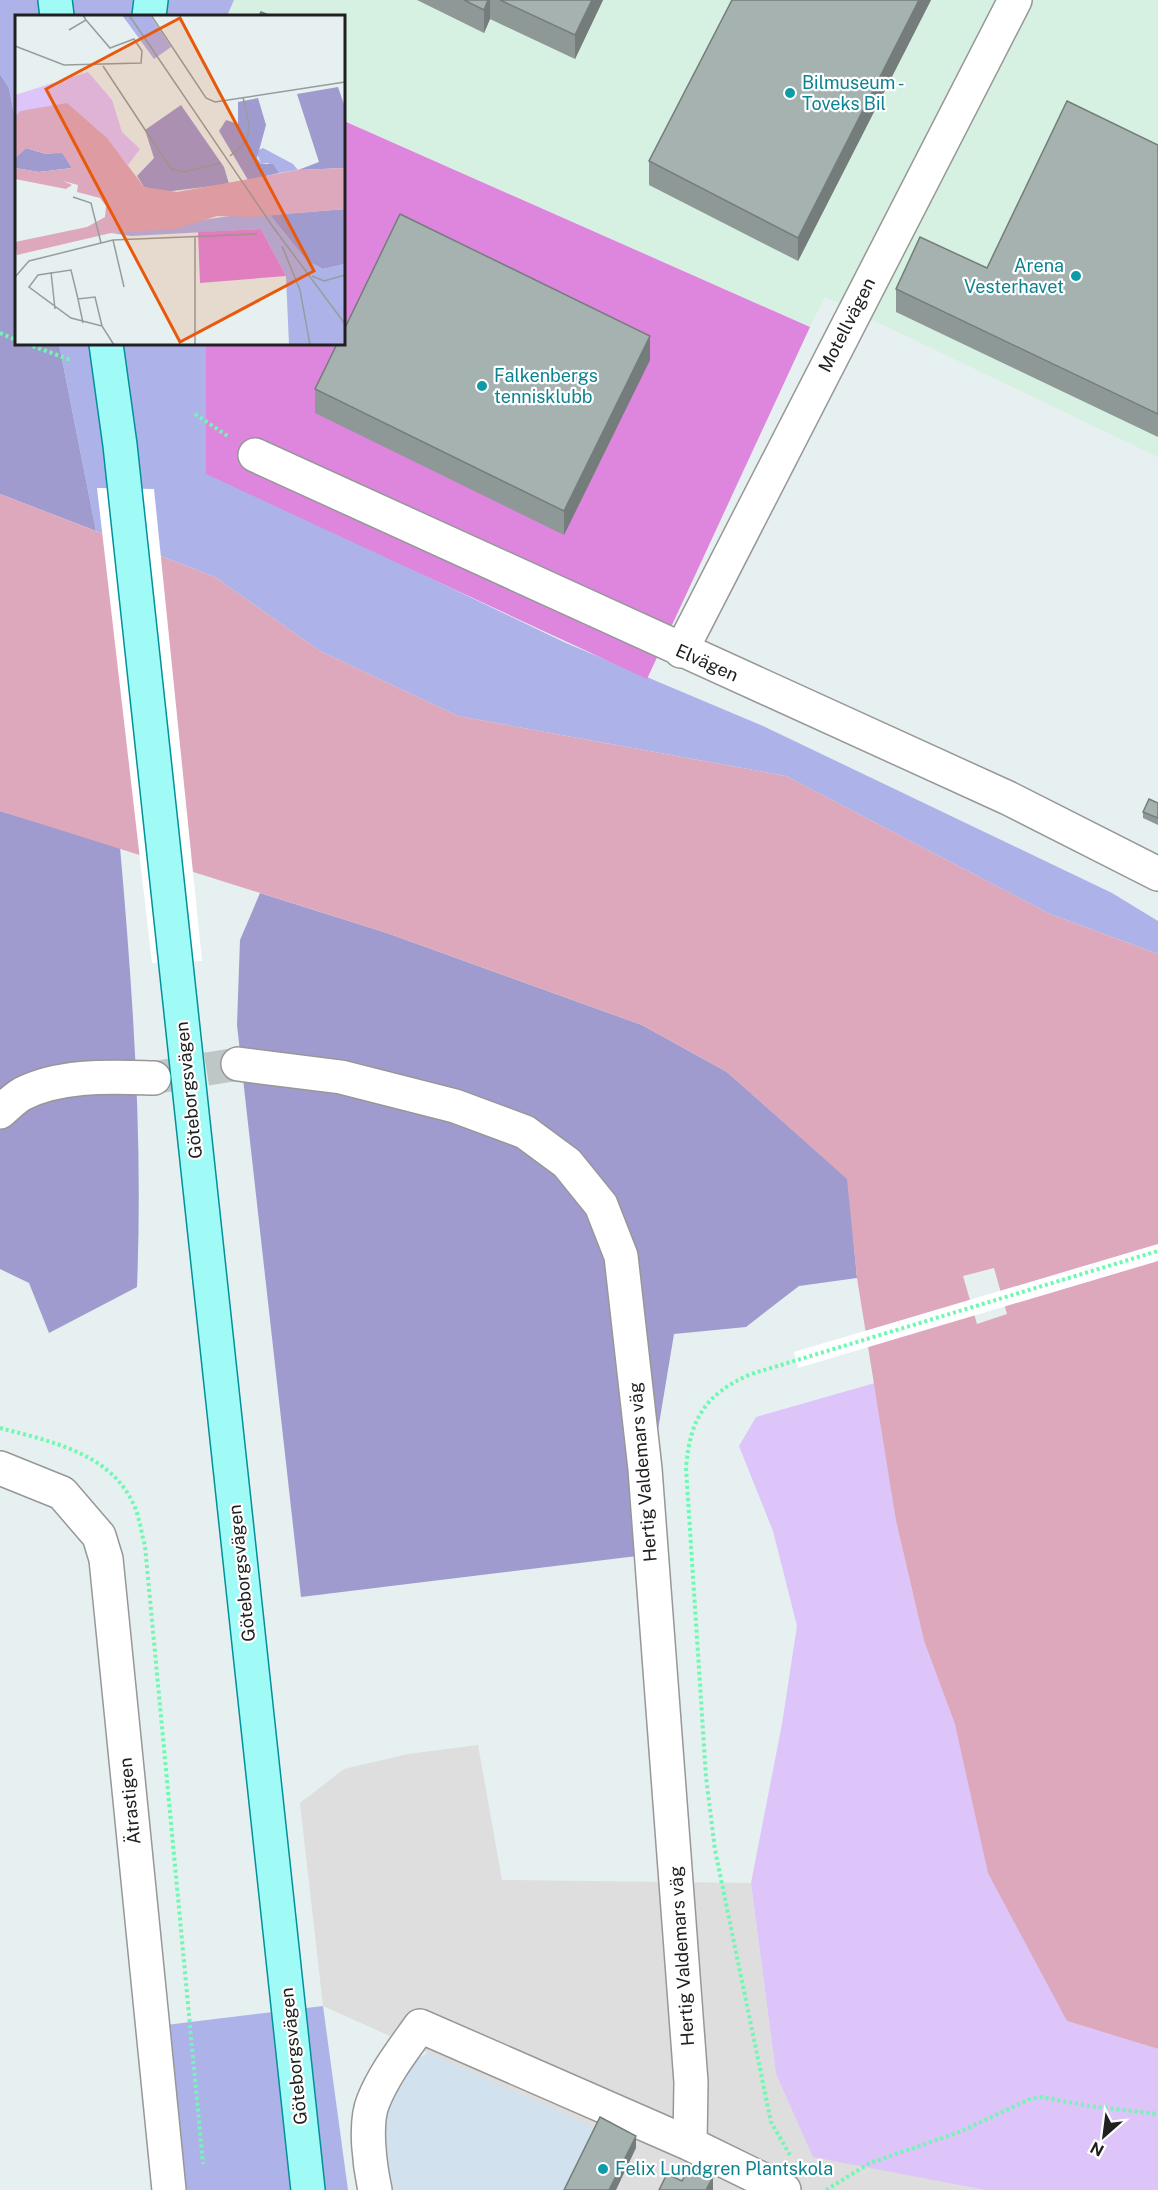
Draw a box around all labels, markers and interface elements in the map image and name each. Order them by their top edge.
inset map [15,15,345,345]
place label: Bilmuseum - Toveks Bil [802,72,905,114]
marker: Bilmuseum - Toveks Bil [783,86,797,100]
place label: Arena Vesterhavet [964,255,1064,297]
marker: Arena Vesterhavet [1069,269,1083,283]
street label: Motellvägen [814,274,879,375]
place label: Falkenbergs tennisklubb [494,365,598,407]
marker: Falkenbergs tennisklubb [475,379,489,393]
street label: Elvägen [673,639,742,686]
street label: Göteborgsvägen [171,1020,206,1160]
street label: Hertig Valdemars väg [624,1381,661,1563]
street label: Göteborgsvägen [224,1503,259,1643]
street label: Ätrastigen [114,1757,145,1846]
street label: Hertig Valdemars väg [665,1865,698,2047]
street label: Göteborgsvägen [276,1986,311,2126]
north arrow [1074,2106,1134,2166]
text: N [1087,2137,1107,2160]
place label: Felix Lundgren Plantskola [615,2158,833,2179]
marker: Felix Lundgren Plantskola [596,2162,610,2176]

